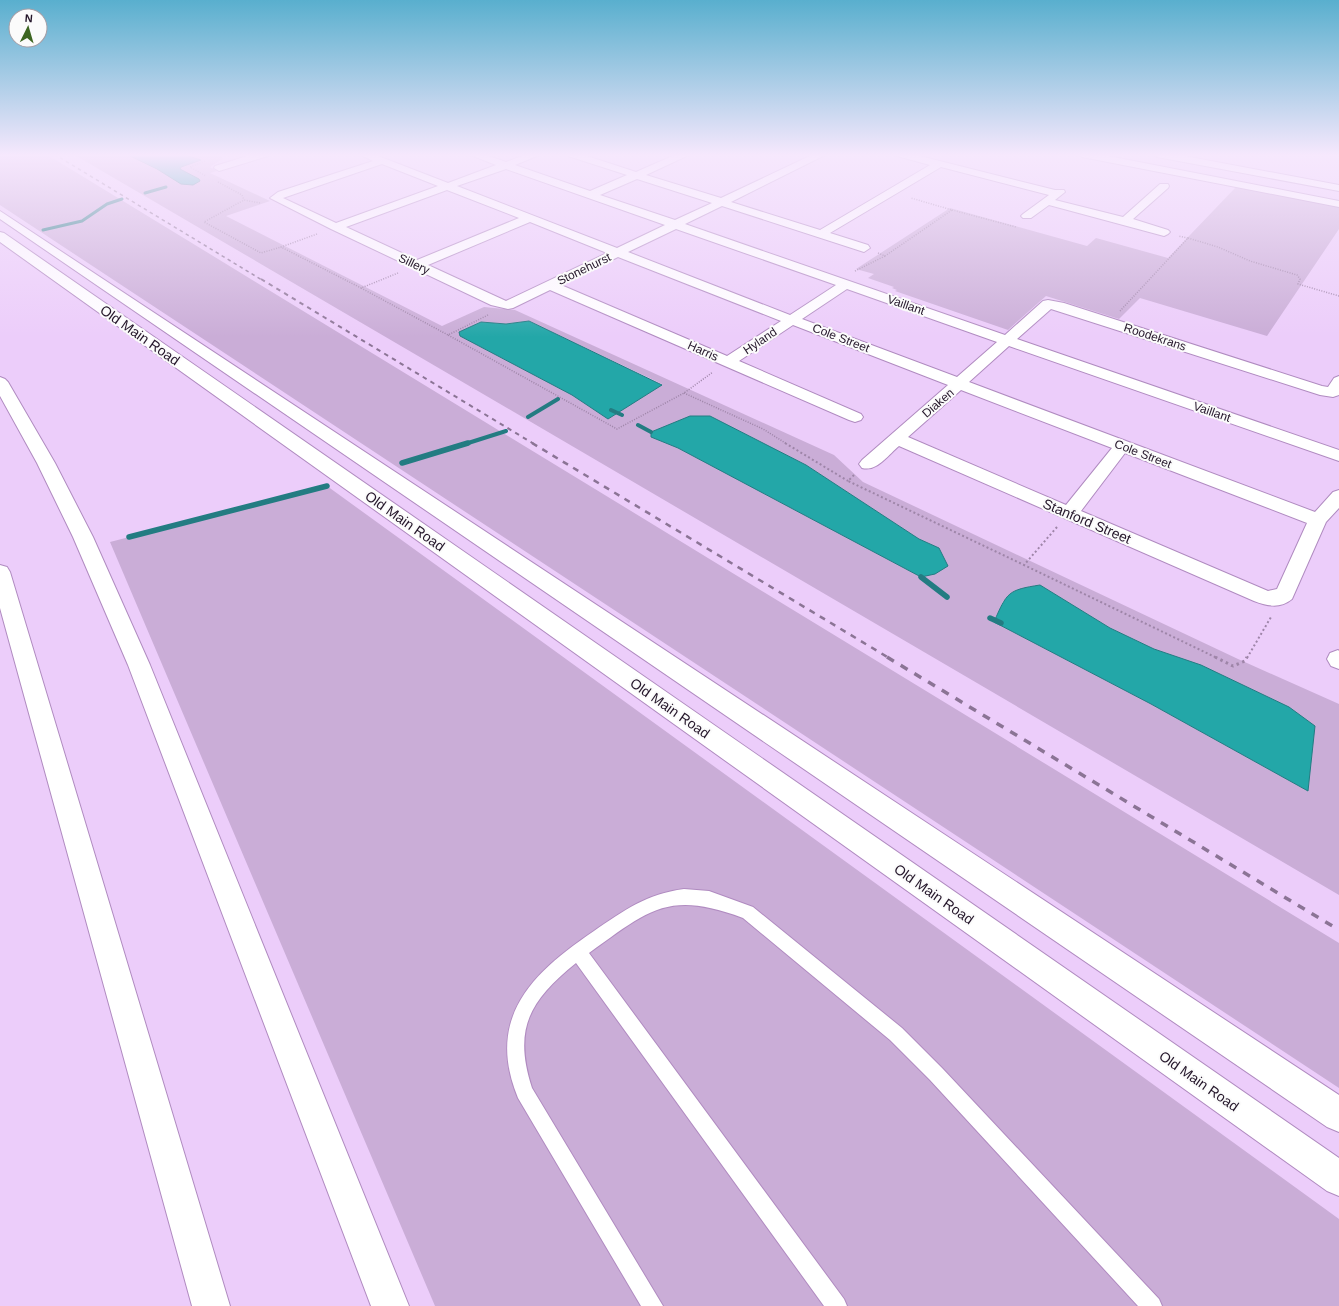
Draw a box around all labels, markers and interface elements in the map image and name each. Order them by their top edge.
north arrow [8,8,48,48]
text: N [24,12,33,24]
street label: Stonehurst [555,250,614,288]
street label: Sillery [396,251,432,277]
street label: Vaillant [886,292,927,318]
street label: Old Main Road [97,302,183,368]
street label: Roodekrans [1122,320,1188,354]
street label: Cole Street [810,321,872,356]
street label: Hyland [741,325,779,357]
street label: Harris [686,338,720,364]
street label: Diaken [919,385,957,421]
street label: Vaillant [1192,399,1233,425]
street label: Cole Street [1112,437,1174,472]
street label: Old Main Road [362,488,448,554]
street label: Stanford Street [1041,495,1134,547]
street label: Old Main Road [627,675,713,741]
street label: Old Main Road [891,861,977,927]
street label: Old Main Road [1156,1048,1242,1114]

